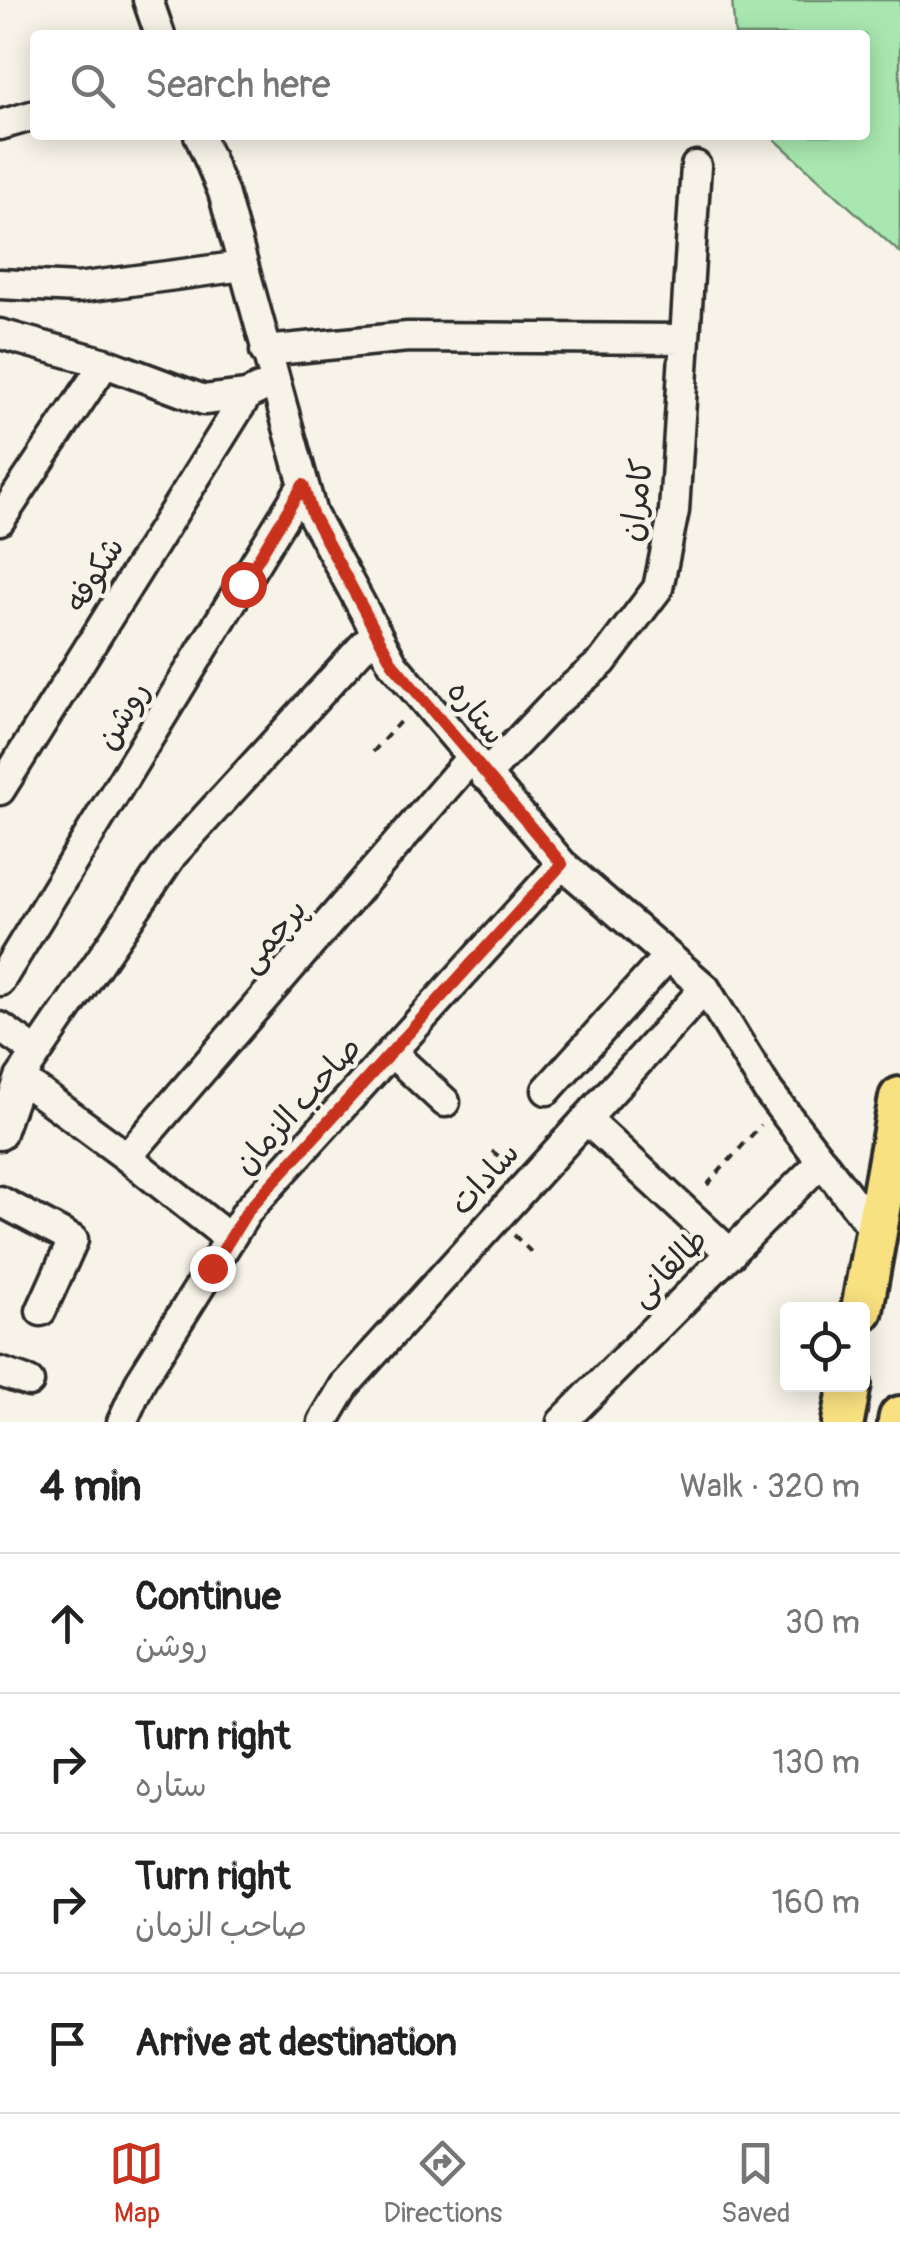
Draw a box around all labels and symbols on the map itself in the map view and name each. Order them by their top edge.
street label: کامران [611,456,663,544]
street label: شکوفه [56,530,133,620]
route start [221,562,267,608]
street label: ستاره [438,672,514,753]
street label: روشن [87,674,159,757]
street label: پرچمی [230,891,316,981]
street label: صاحب الزمان [225,1028,370,1183]
street label: سادات [441,1134,528,1224]
street label: طالقانی [621,1220,716,1315]
route end [190,1246,236,1292]

